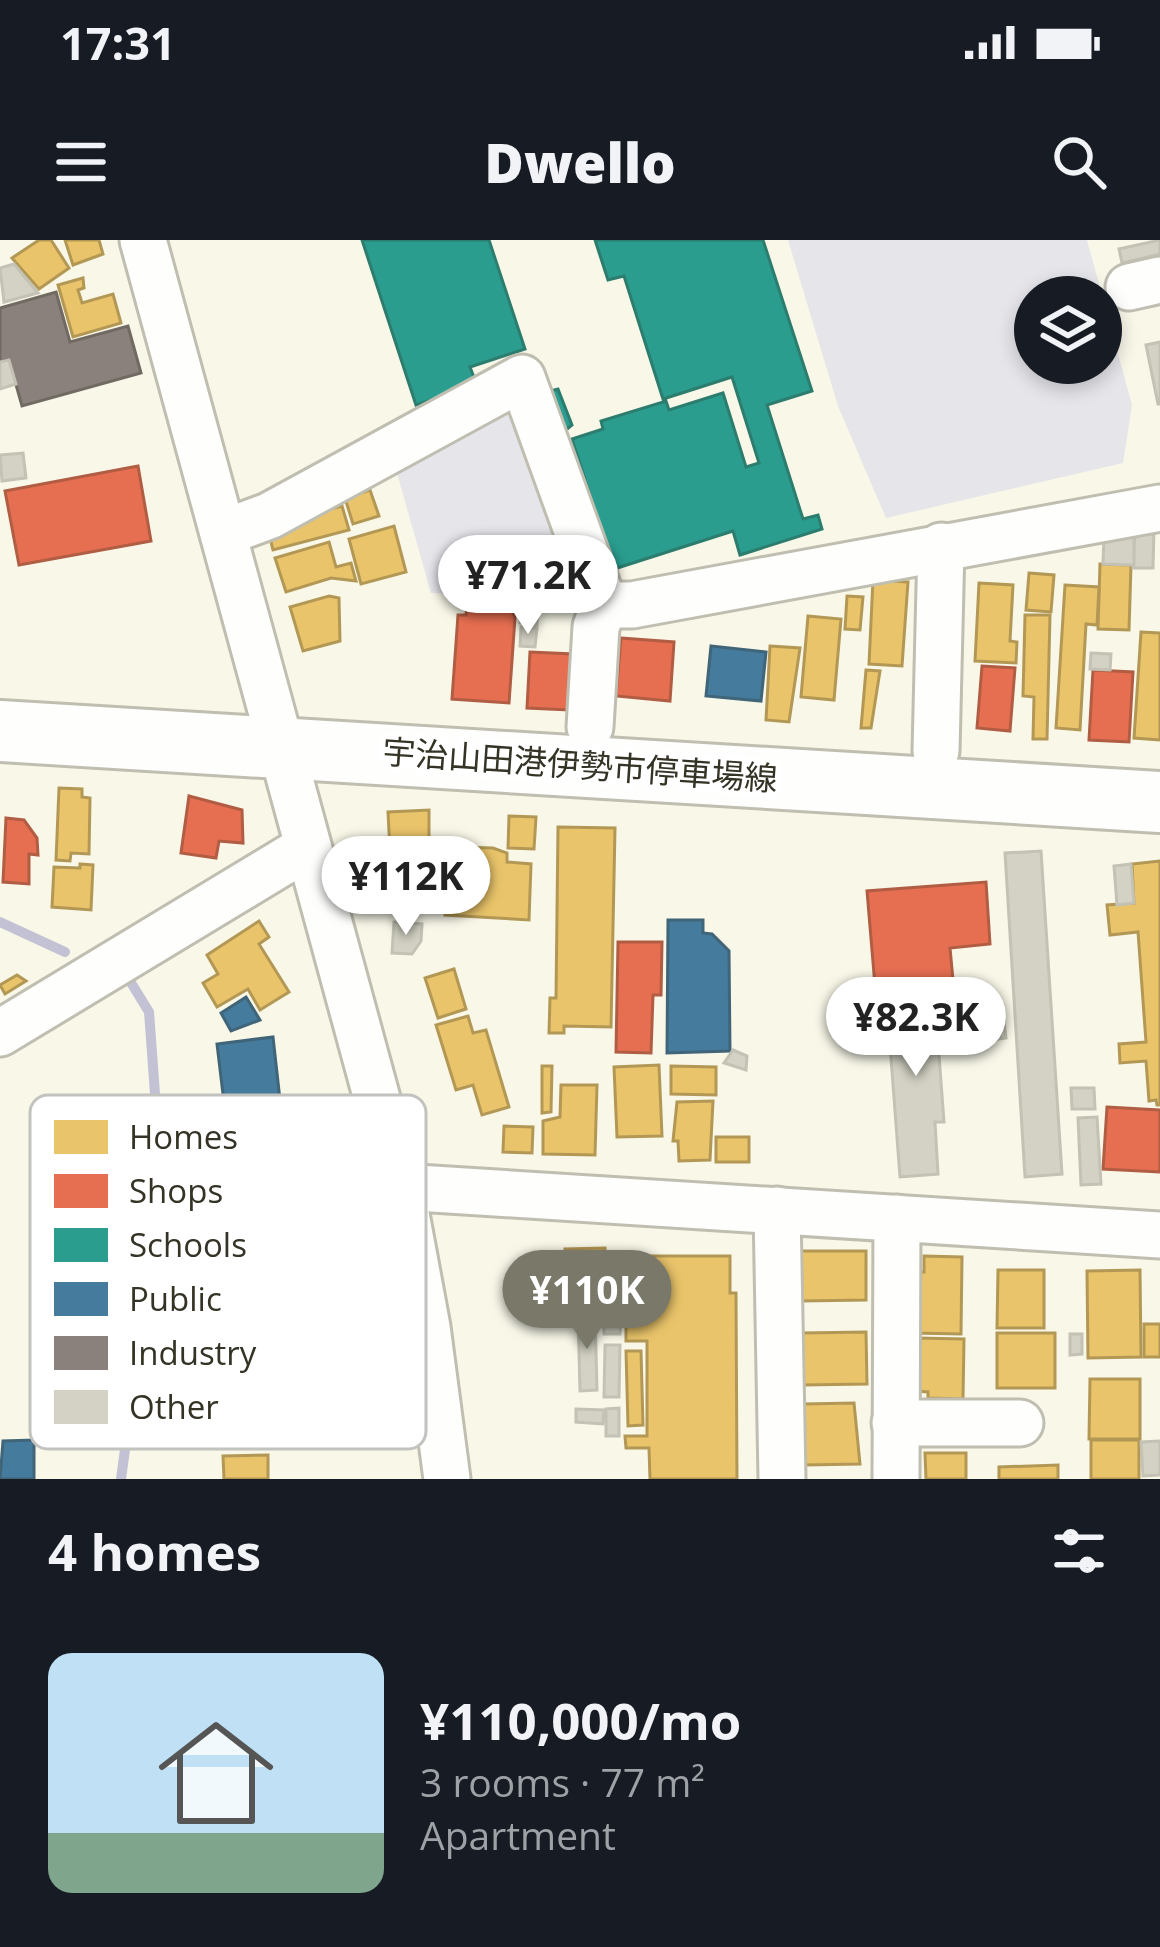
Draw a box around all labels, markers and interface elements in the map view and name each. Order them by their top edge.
text: 17:31 [60,12,176,73]
text: Dwello [484,125,676,199]
icon: menu [48,129,114,195]
icon: search [1046,129,1112,195]
map controls [1014,276,1122,384]
button: layers [1014,276,1122,384]
pin: ¥71.2K [430,535,626,637]
text: ¥71.2K [465,547,591,600]
street label: 宇治山田港伊勢市停車場線 [381,728,779,801]
pin: ¥112K [322,836,490,938]
text: ¥112K [348,848,464,901]
pin: ¥82.3K [818,977,1014,1079]
text: ¥82.3K [853,989,979,1042]
legend [30,1095,426,1449]
text: Homes [129,1114,238,1159]
text: Shops [129,1168,223,1213]
text: Schools [129,1222,247,1267]
pin: ¥110K [503,1250,671,1352]
text: ¥110K [529,1262,645,1315]
text: Public [129,1276,222,1321]
text: Industry [129,1330,257,1375]
text: Other [129,1384,219,1429]
text: 4 homes [48,1516,261,1586]
icon: filters [1046,1518,1112,1584]
text: ¥110,000/mo [420,1685,741,1755]
icon: home [144,1701,288,1845]
text: 3 rooms · 77 m² [420,1755,705,1808]
text: Apartment [420,1808,616,1861]

